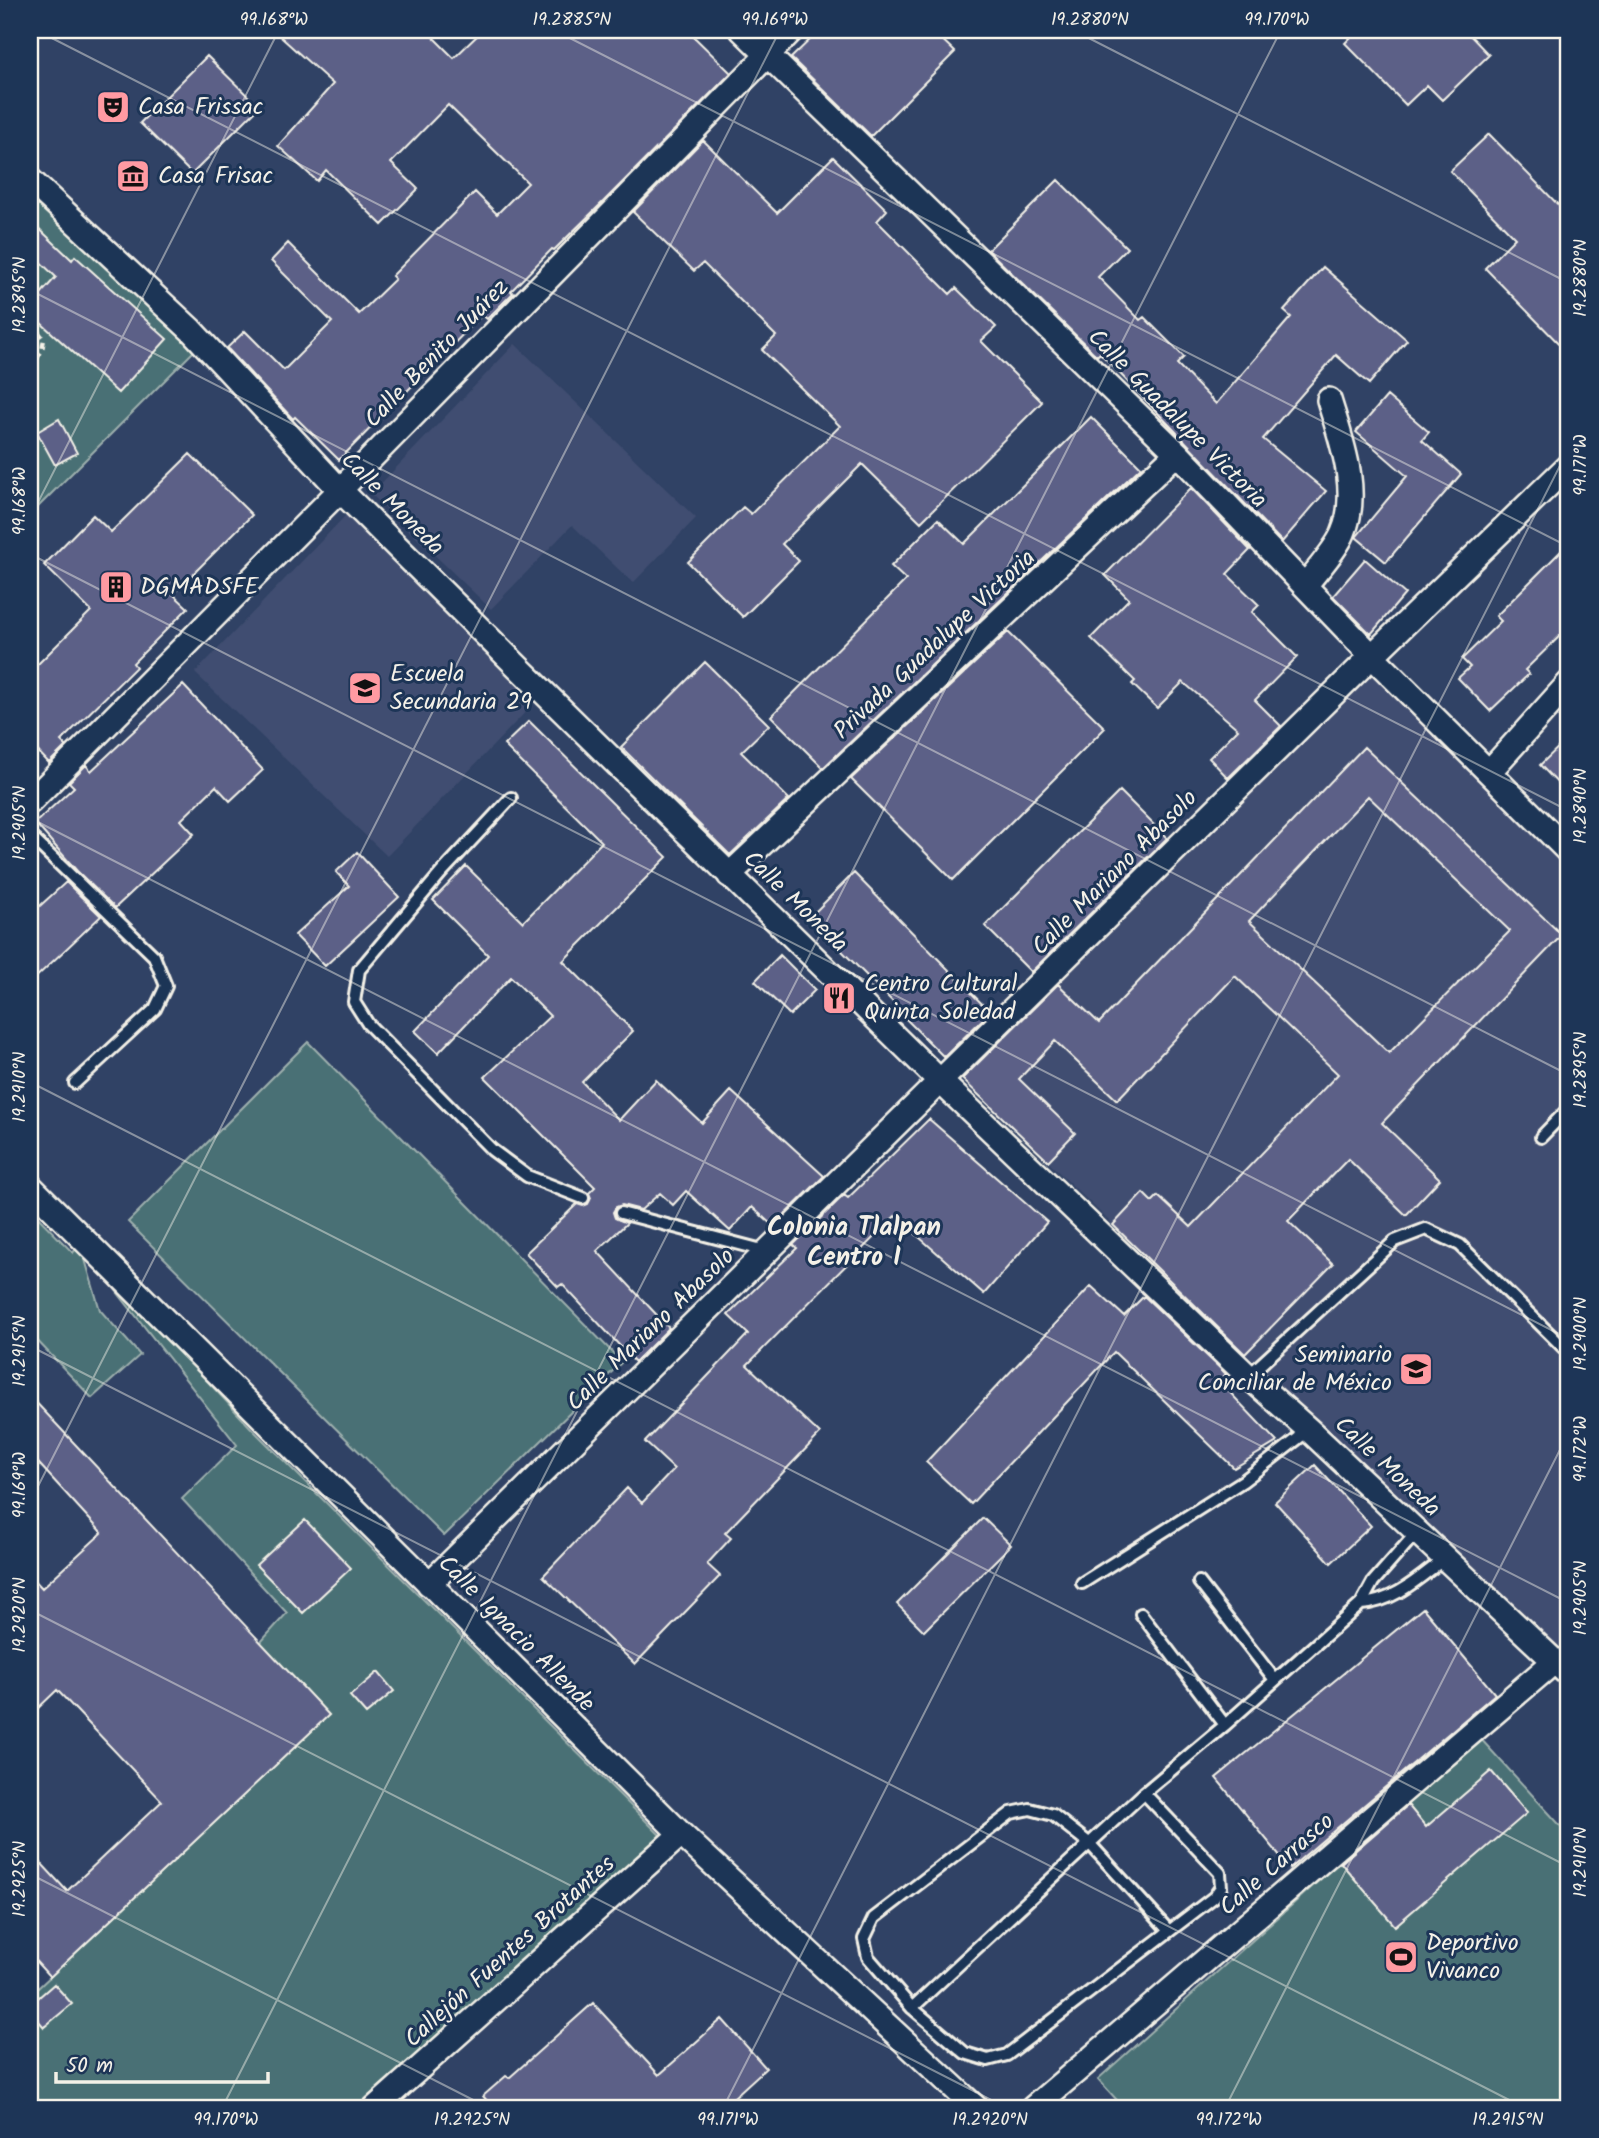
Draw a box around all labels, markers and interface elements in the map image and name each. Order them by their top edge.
text: 99.168°W [240,6,308,35]
text: 19.2885°N [533,6,611,35]
text: 99.169°W [742,6,808,35]
text: 19.2880°N [1051,6,1129,35]
text: 99.170°W [1245,6,1309,35]
theatre icon: Casa Frissac [94,88,132,126]
place label: Casa Frissac [138,88,263,127]
museum icon: Casa Frisac [114,157,152,195]
place label: Casa Frisac [158,157,273,196]
text: 19.2880°N [1567,239,1596,317]
text: 19.2895°N [6,257,35,333]
street label: Calle Benito Juárez [355,270,519,438]
street label: Calle Guadalupe Victoria [1078,320,1276,518]
text: 99.171°W [1567,434,1596,496]
street label: Calle Moneda [331,443,453,565]
text: 99.168°W [6,467,35,535]
street label: Privada Guadalupe Victoria [825,540,1045,750]
building icon: DGMADSFE [97,568,135,606]
place label: DGMADSFE [140,568,259,607]
place label: Escuela Secundaria 29 [390,655,532,722]
school or university icon: Escuela Secundaria 29 [346,669,384,707]
text: 19.2890°N [1567,768,1596,844]
street label: Calle Mariano Abasolo [1023,780,1208,965]
text: 19.2905°N [6,786,35,860]
street label: Calle Moneda [733,841,857,963]
place label: Centro Cultural Quinta Soledad [864,965,1018,1032]
restaurant icon: Centro Cultural Quinta Soledad [820,979,858,1017]
text: 19.2895°N [1567,1032,1596,1108]
text: 19.2910°N [6,1052,35,1122]
district label: Colonia Tlalpan Centro I [767,1207,941,1279]
street label: Calle Mariano Abasolo [557,1239,745,1421]
text: 19.2900°N [1567,1297,1596,1371]
text: 19.2915°N [6,1315,35,1387]
place label: Seminario Conciliar de México [1198,1336,1392,1403]
school or university icon: Seminario Conciliar de México [1397,1350,1435,1388]
street label: Calle Moneda [1325,1407,1449,1527]
text: 99.172°W [1567,1416,1596,1482]
text: 99.169°W [6,1452,35,1518]
street label: Calle Ignacio Allende [428,1546,604,1722]
text: 19.2905°N [1567,1561,1596,1635]
text: 19.2920°N [6,1577,35,1653]
street label: Calle Carrasco [1210,1804,1344,1926]
text: 19.2910°N [1567,1827,1596,1897]
text: 19.2925°N [6,1841,35,1917]
street label: Callejón Fuentes Brotantes [396,1846,624,2058]
place label: Deportivo Vivanco [1426,1924,1519,1991]
sports icon: Deportivo Vivanco [1382,1938,1420,1976]
scale bar [56,2040,268,2084]
text: 50 m [66,2050,113,2083]
text: 99.170°W [194,2106,258,2135]
text: 19.2925°N [434,2106,510,2135]
text: 99.171°W [697,2106,759,2135]
text: 19.2920°N [952,2106,1028,2135]
text: 99.172°W [1196,2106,1262,2135]
text: 19.2915°N [1472,2106,1544,2135]

